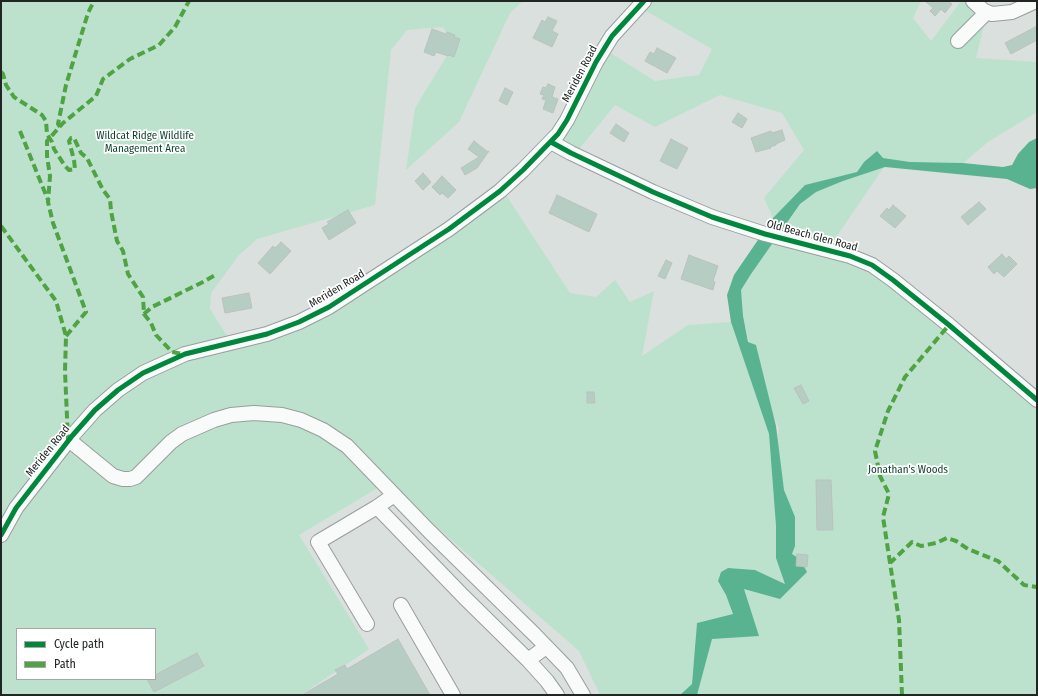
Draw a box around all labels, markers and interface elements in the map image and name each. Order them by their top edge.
street label: Meriden Road [560,43,600,105]
park label: Wildcat Ridge Wildlife Management Area [96,129,194,155]
street label: Old Beach Glen Road [765,217,859,255]
street label: Meriden Road [307,267,367,311]
street label: Meriden Road [23,423,73,479]
park label: Jonathan's Woods [868,463,948,477]
legend [16,628,156,680]
text: Cycle path [54,637,104,651]
text: Path [54,657,76,671]

